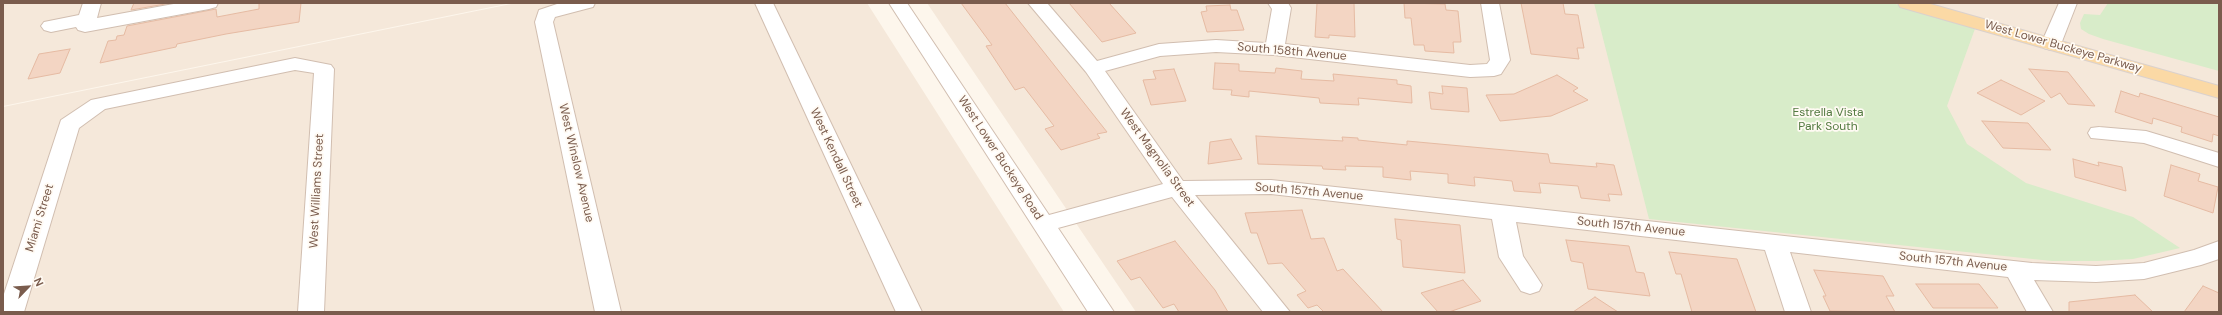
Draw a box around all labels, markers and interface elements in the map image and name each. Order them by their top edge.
street label: West Lower Buckeye Parkway [1983,18,2143,76]
street label: South 158th Avenue [1237,40,1347,64]
street label: West Lower Buckeye Road [954,93,1046,223]
street label: West Winslow Avenue [555,102,597,224]
street label: West Kendall Street [807,106,865,210]
street label: West Magnolia Street [1116,106,1198,210]
park label: Estrella Vista Park South [1792,106,1864,134]
street label: West Williams Street [307,133,327,249]
street label: South 157th Avenue [1254,180,1364,204]
street label: Miami Street [23,182,57,254]
street label: South 157th Avenue [1576,214,1686,240]
street label: South 157th Avenue [1898,249,2008,275]
north arrow [8,267,48,307]
text: N [31,275,47,289]

